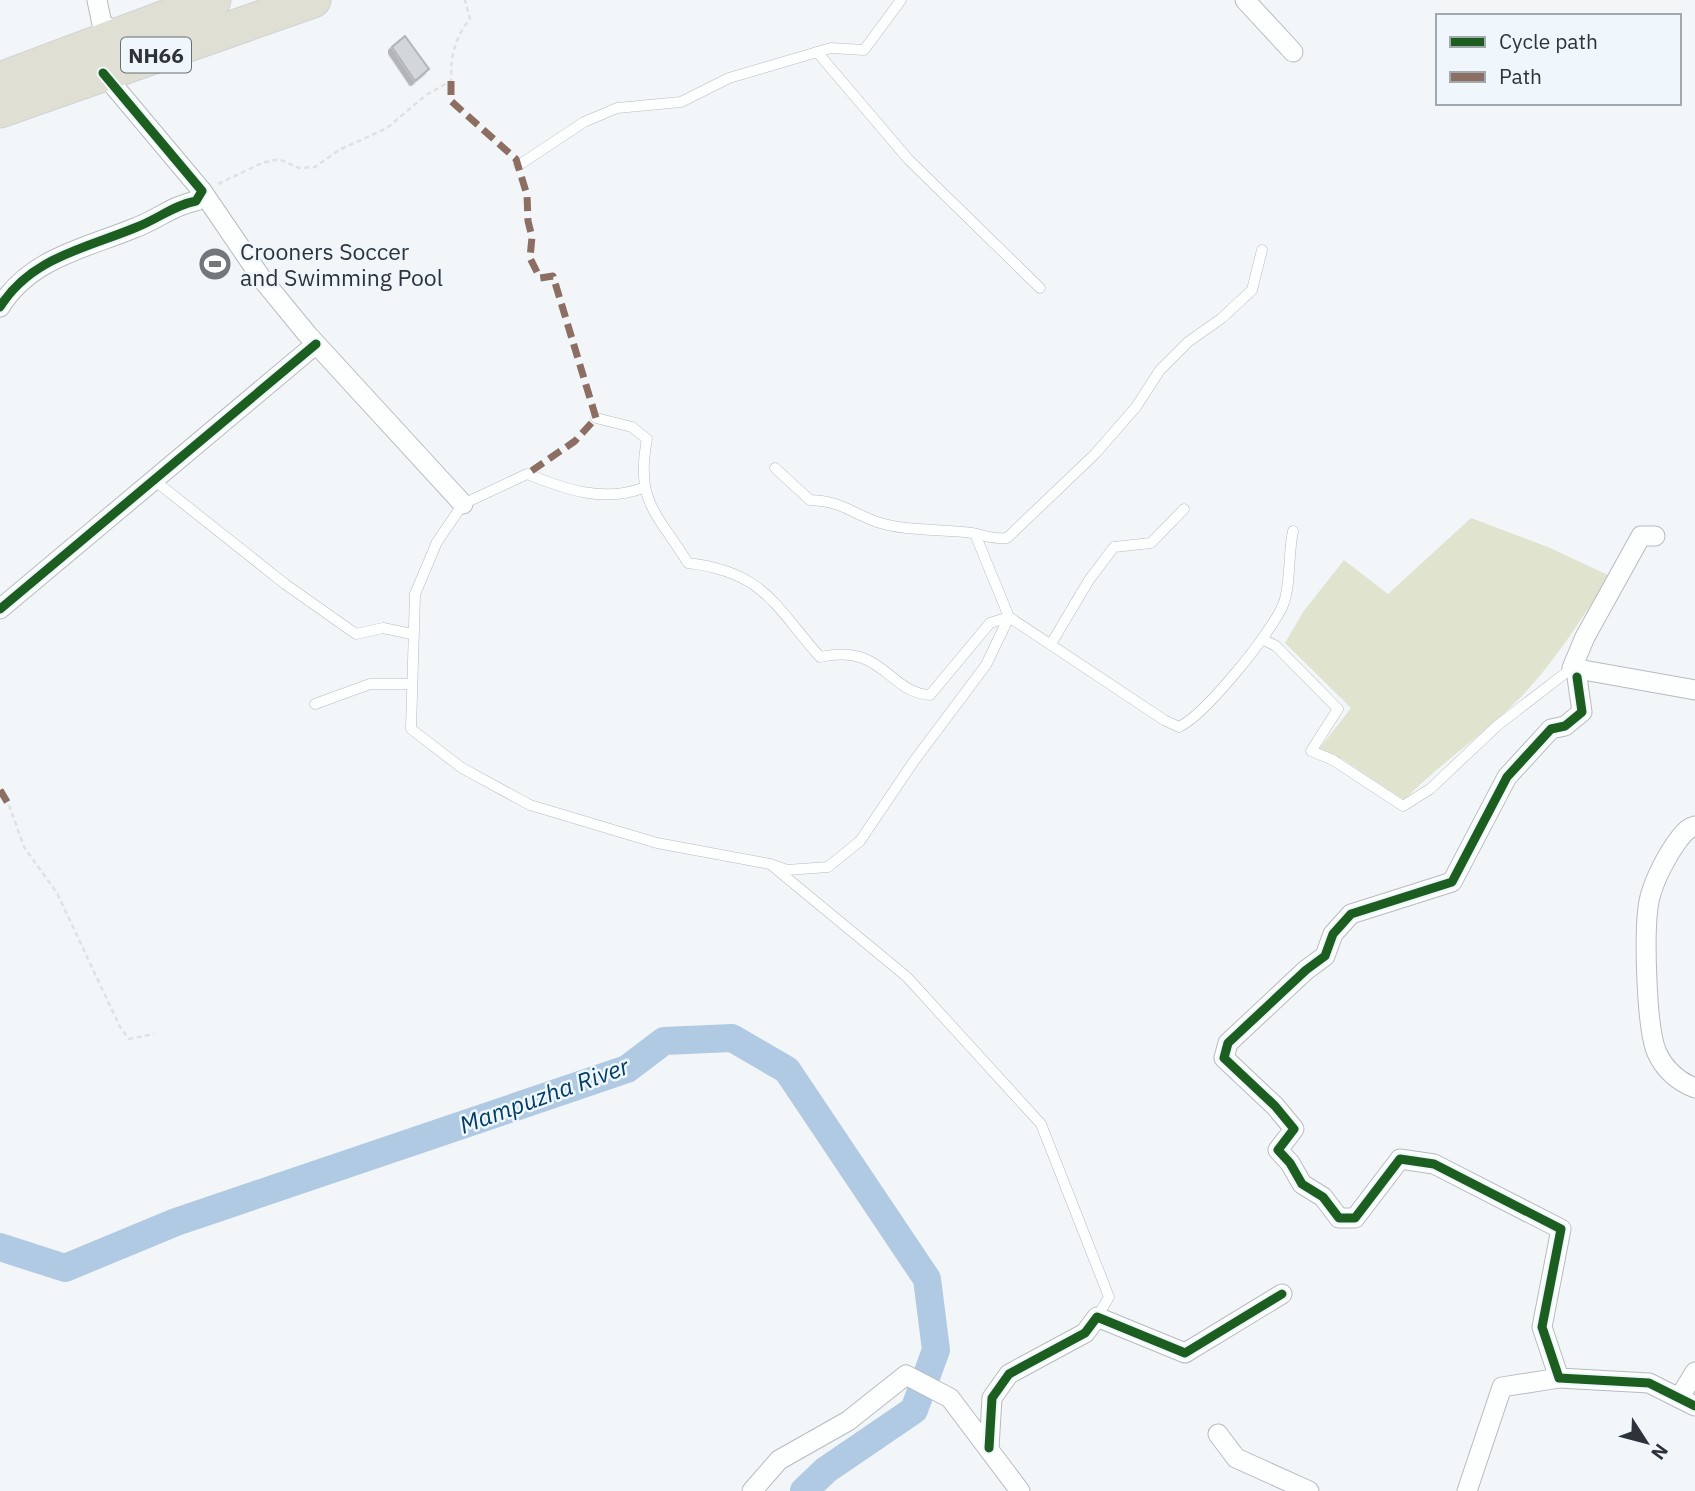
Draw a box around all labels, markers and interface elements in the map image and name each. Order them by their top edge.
legend [1436,14,1681,105]
text: Cycle path [1499,27,1598,55]
road number: NH66 [121,38,191,72]
text: Path [1499,62,1542,90]
place label: Crooners Soccer and Swimming Pool [240,236,443,292]
sports icon: Crooners Soccer and Swimming Pool [196,245,234,283]
water label: Mampuzha River [455,1049,634,1141]
north arrow [1611,1407,1681,1477]
text: N [1646,1439,1674,1465]

